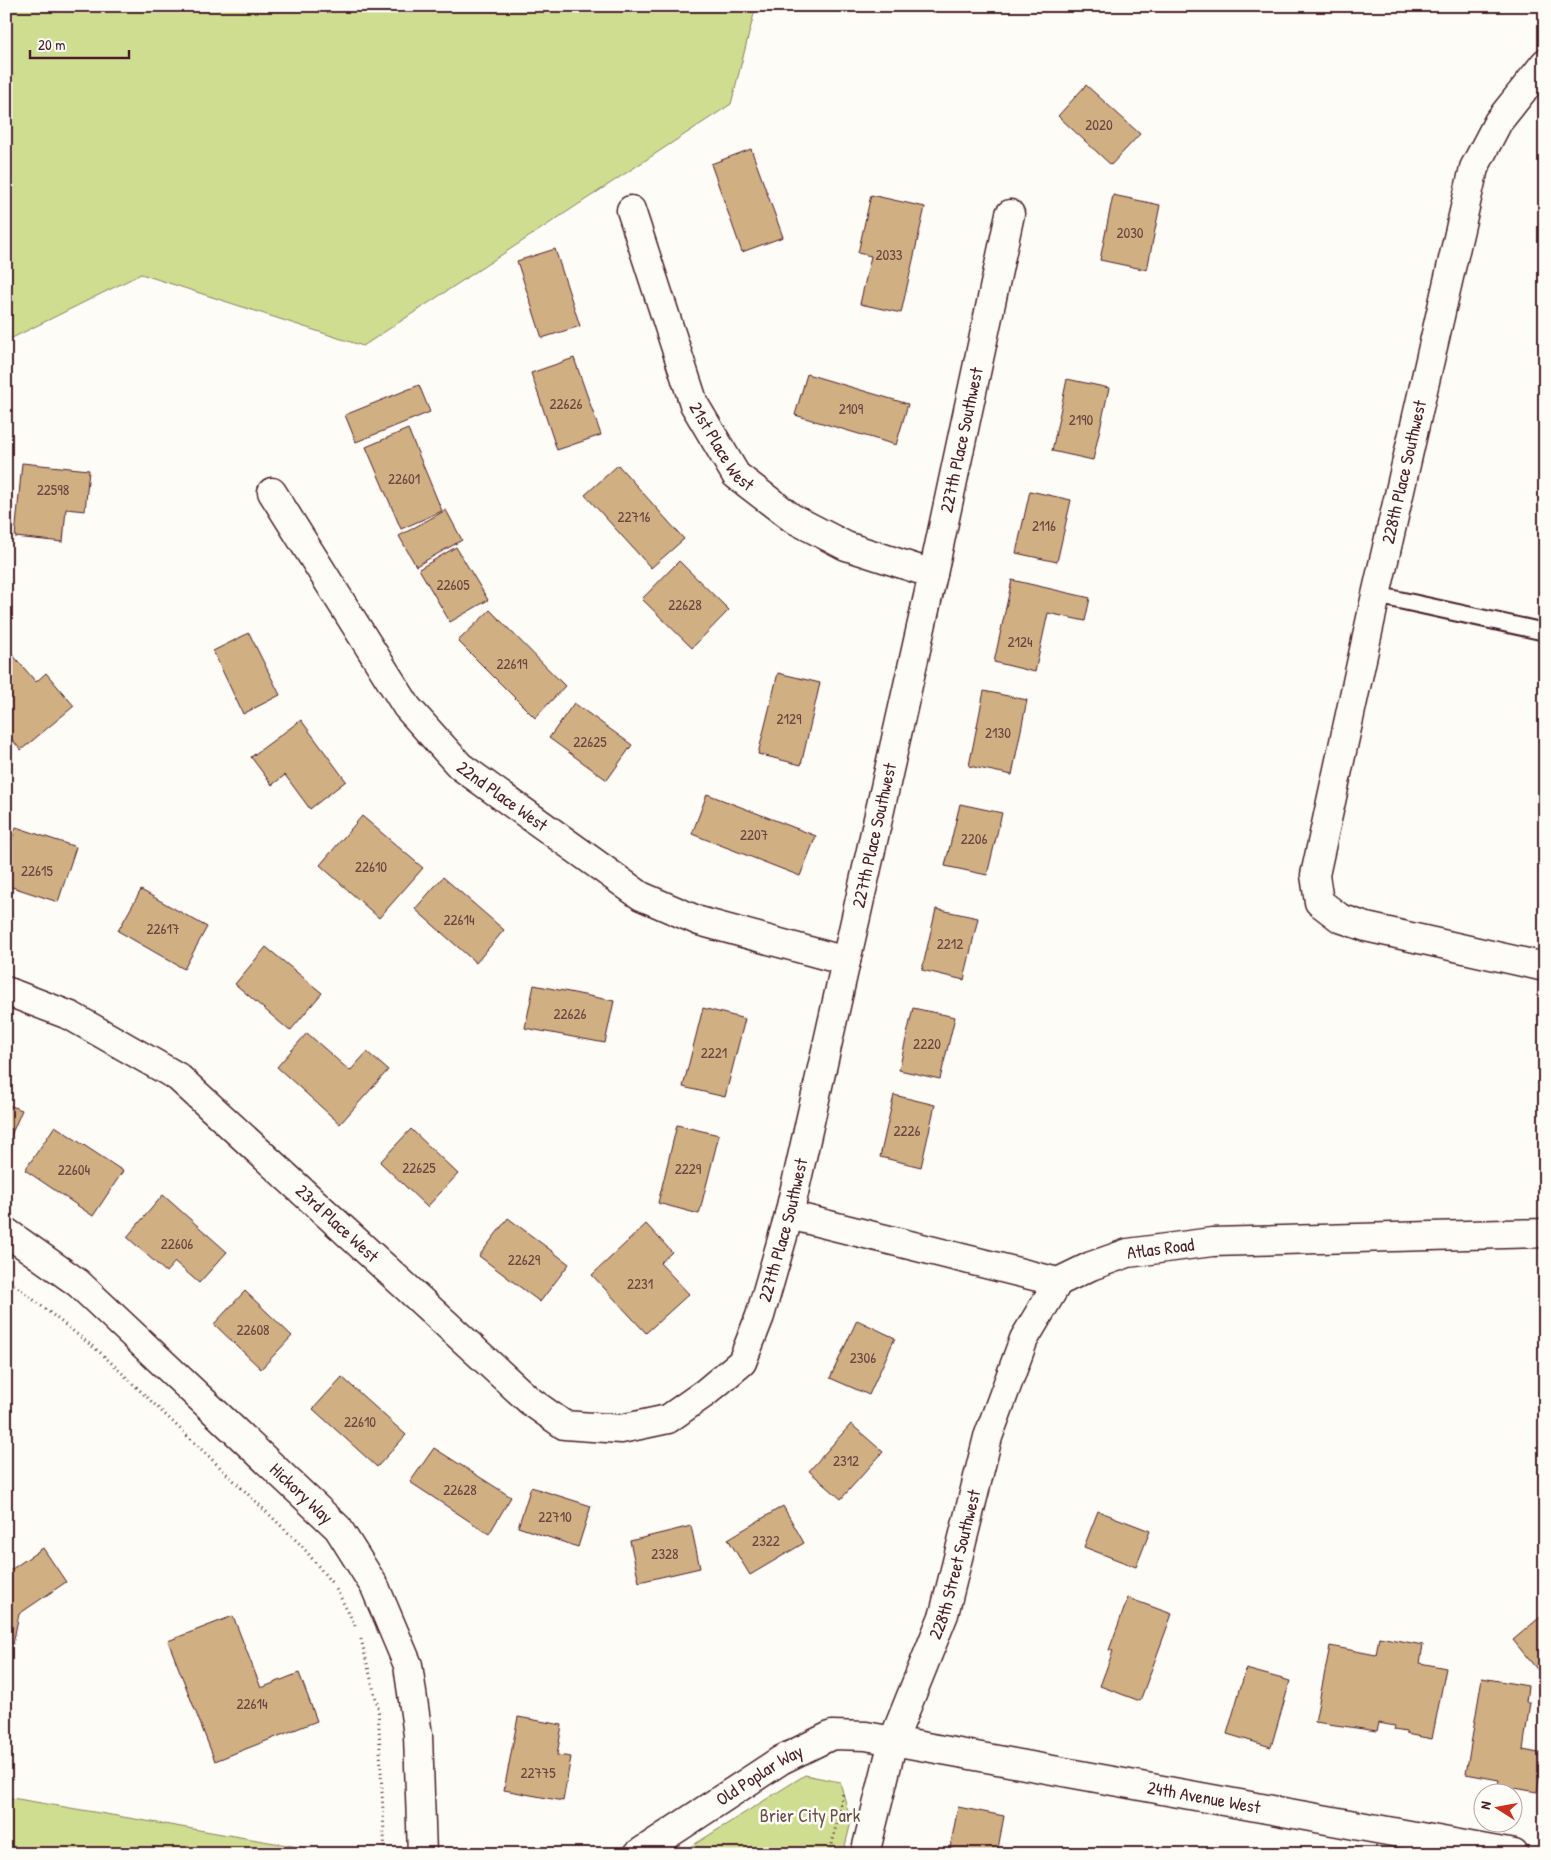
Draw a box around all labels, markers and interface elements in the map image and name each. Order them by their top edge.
scale bar [30,28,129,60]
text: 20 m [38,34,65,55]
house number: 2020 [1085,114,1113,135]
house number: 2030 [1116,222,1144,243]
house number: 2033 [875,244,903,265]
street label: 227th Place Southwest [934,364,989,515]
house number: 22626 [549,393,583,414]
street label: 21st Place West [684,397,760,497]
street label: 228th Place Southwest [1375,397,1432,546]
house number: 2109 [839,398,864,419]
house number: 2190 [1069,409,1094,430]
house number: 22601 [388,468,420,489]
house number: 22598 [37,479,69,500]
house number: 22716 [618,506,650,527]
house number: 2116 [1032,515,1056,536]
house number: 22605 [436,574,470,595]
house number: 22628 [668,594,702,615]
house number: 2124 [1007,631,1033,652]
house number: 22619 [497,653,528,674]
house number: 2129 [777,708,802,729]
house number: 2130 [985,722,1011,743]
house number: 22625 [573,731,607,752]
street label: 22nd Place West [452,755,554,837]
street label: 227th Place Southwest [845,760,902,910]
house number: 2207 [740,824,768,845]
house number: 2206 [961,828,987,849]
house number: 22610 [355,856,387,877]
house number: 22615 [21,860,54,881]
house number: 22614 [443,909,475,930]
house number: 22617 [147,918,179,939]
house number: 2212 [937,933,963,954]
house number: 22626 [553,1003,587,1024]
house number: 2220 [913,1033,941,1054]
house number: 2221 [701,1042,727,1063]
house number: 2226 [893,1120,921,1141]
street label: 227th Place Southwest [752,1155,814,1305]
house number: 22625 [402,1157,436,1178]
house number: 2229 [675,1158,702,1179]
house number: 22604 [58,1159,91,1180]
street label: 23rd Place West [290,1178,385,1268]
street label: Atlas Road [1125,1231,1195,1265]
house number: 22606 [161,1233,193,1254]
house number: 22629 [508,1249,541,1270]
house number: 2231 [627,1273,653,1294]
house number: 22608 [236,1319,270,1340]
house number: 2306 [850,1347,876,1368]
house number: 22610 [344,1411,376,1432]
house number: 2312 [833,1450,859,1471]
street label: Hickory Way [264,1457,339,1529]
house number: 22628 [443,1479,477,1500]
street label: 228th Street Southwest [922,1486,987,1643]
house number: 22710 [538,1506,572,1527]
house number: 2322 [752,1530,780,1551]
house number: 2328 [651,1543,679,1564]
house number: 22614 [236,1693,268,1714]
street label: Old Poplar Way [711,1738,807,1811]
house number: 22775 [520,1762,556,1783]
street label: 24th Avenue West [1146,1775,1263,1820]
north arrow [1474,1782,1524,1832]
text: N [1475,1799,1495,1811]
park label: Brier City Park [760,1803,861,1828]

